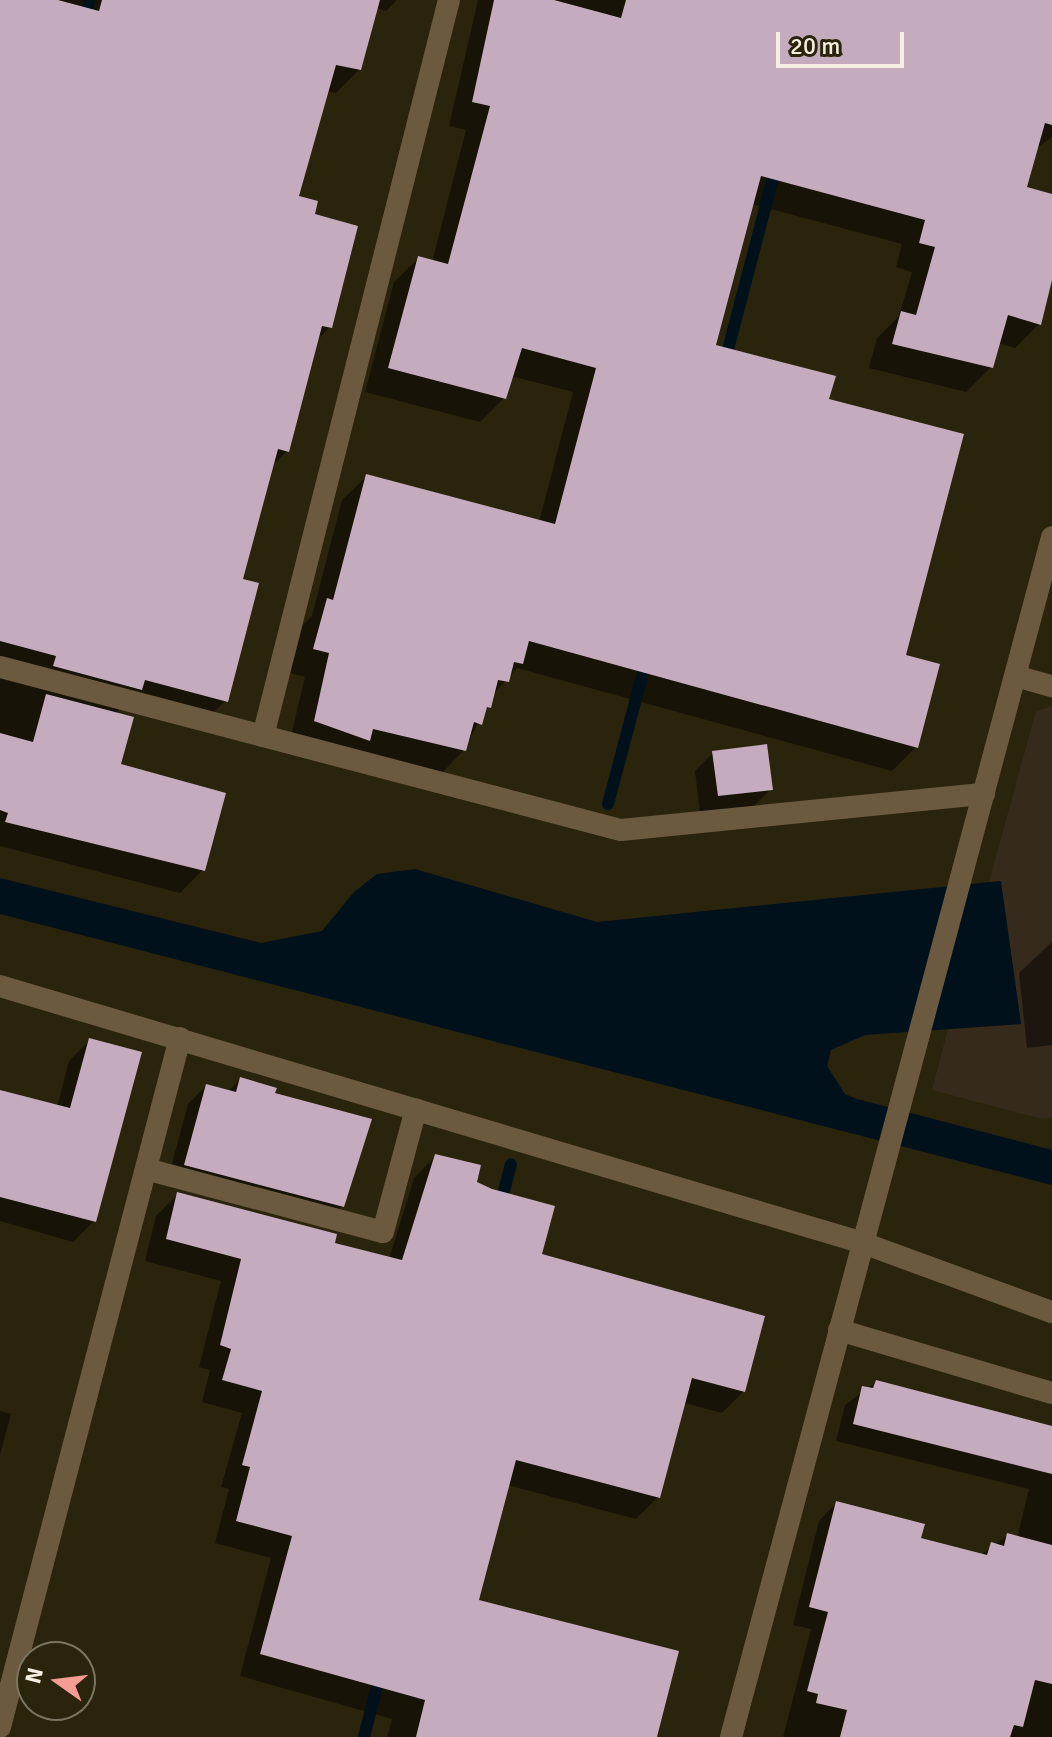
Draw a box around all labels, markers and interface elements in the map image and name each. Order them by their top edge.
scale bar [780,16,908,66]
text: 20 m [790,31,840,61]
north arrow [16,1641,96,1721]
text: N [19,1665,49,1686]

